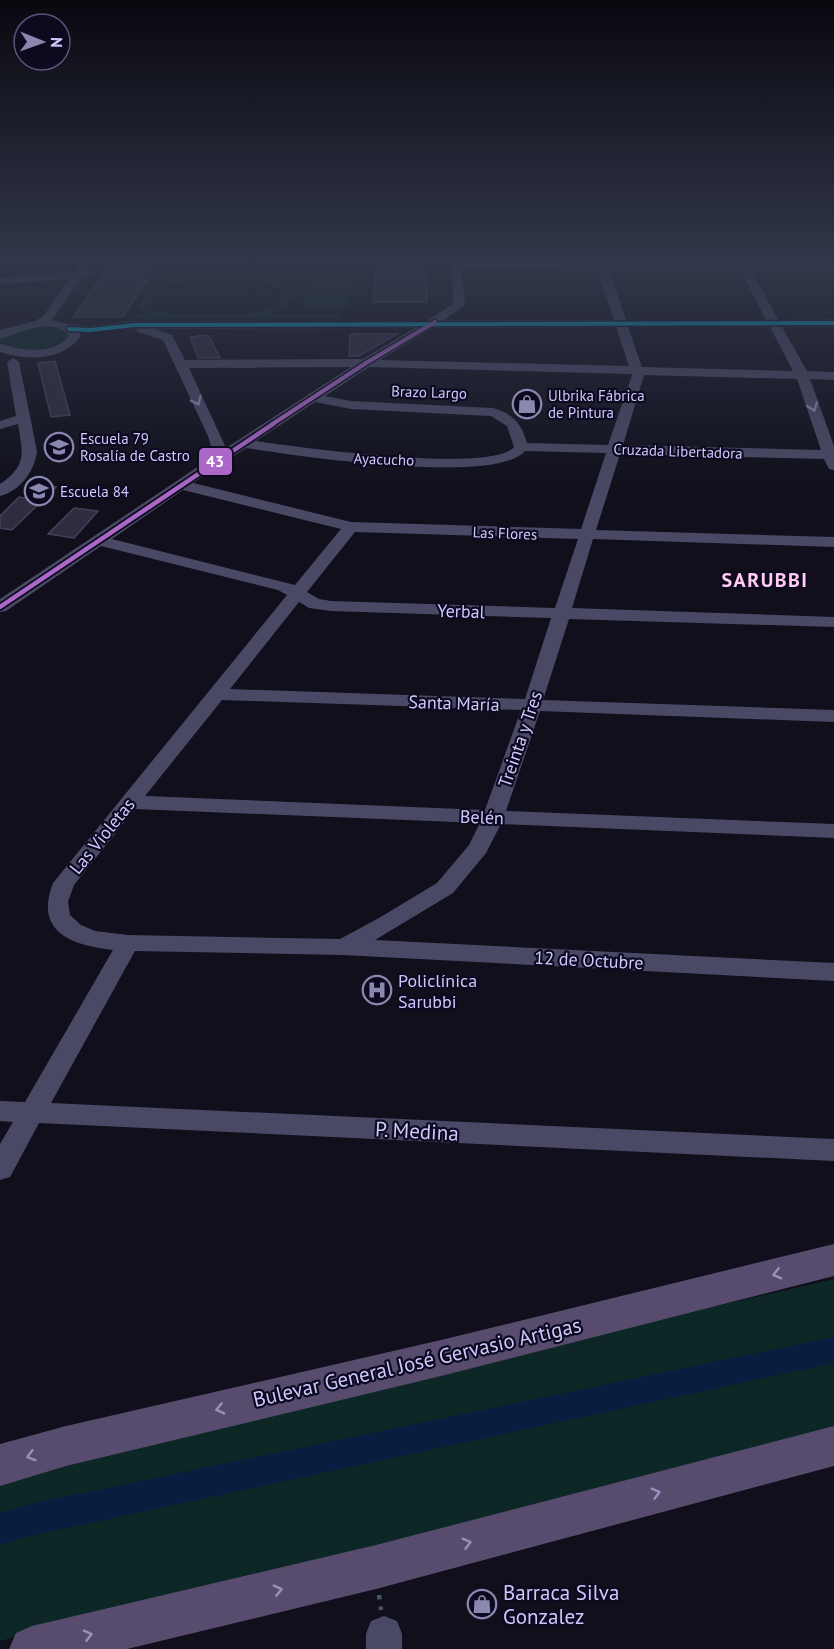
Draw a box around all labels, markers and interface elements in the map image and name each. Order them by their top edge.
north arrow [12,12,72,72]
text: N [47,37,67,48]
street label: Brazo Largo [391,381,467,403]
place label: Ulbrika Fábrica de Pintura [548,386,645,422]
shop icon: Ulbrika Fábrica de Pintura [511,388,543,420]
one-way arrow [190,394,202,405]
one-way arrow [806,401,818,412]
place label: Escuela 79 Rosalía de Castro [80,429,190,465]
school or university icon: Escuela 79 Rosalía de Castro [43,431,75,463]
street label: Cruzada Libertadora [613,439,743,463]
line badge: 43 [198,447,233,476]
street label: Ayacucho [353,448,415,470]
text: 43 [206,451,224,471]
school or university icon: Escuela 84 [23,475,55,507]
place label: Escuela 84 [60,482,129,501]
street label: Las Flores [472,522,538,544]
district label: SARUBBI [721,567,809,593]
street label: Yerbal [437,599,486,623]
street label: Treinta y Tres [493,688,547,790]
street label: Santa María [408,690,500,716]
street label: Las Violetas [64,793,140,879]
street label: Belén [460,805,504,829]
street label: 12 de Octubre [534,946,644,974]
place label: Policlínica Sarubbi [398,969,477,1013]
hospital icon: Policlínica Sarubbi [361,974,393,1006]
street label: P. Medina [375,1115,459,1147]
one-way arrow [772,1267,782,1280]
street label: Bulevar General José Gervasio Artigas [250,1311,584,1413]
one-way arrow [215,1401,225,1414]
one-way arrow [26,1449,37,1461]
one-way arrow [650,1488,661,1500]
one-way arrow [462,1537,472,1550]
place label: Barraca Silva Gonzalez [503,1579,619,1630]
one-way arrow [273,1584,283,1597]
shop icon: Barraca Silva Gonzalez [466,1588,498,1620]
one-way arrow [83,1629,93,1642]

